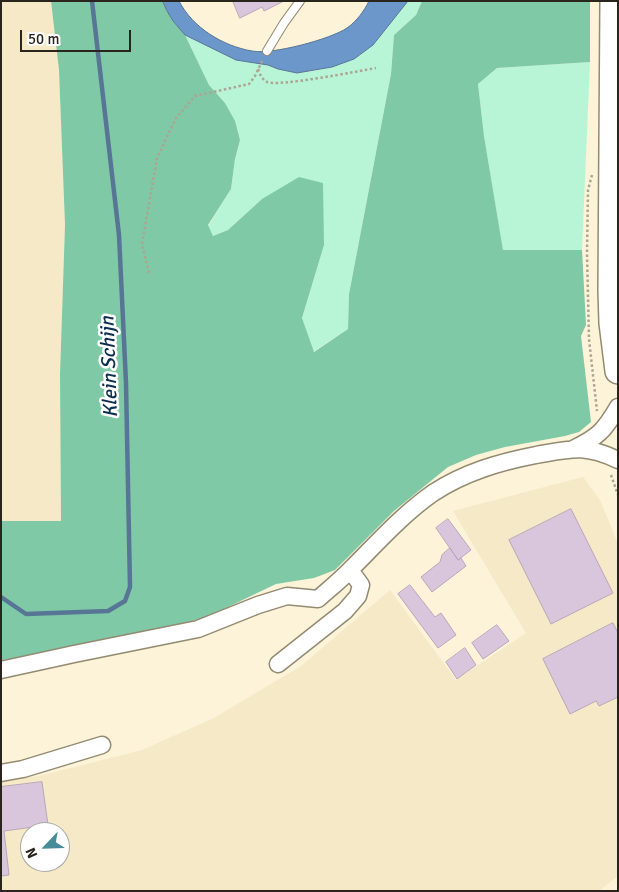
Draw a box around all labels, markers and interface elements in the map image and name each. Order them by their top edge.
scale bar [22,20,134,52]
text: 50 m [28,30,59,48]
water label: Klein Schijn [96,316,124,418]
north arrow [20,822,70,872]
text: N [22,845,42,861]

